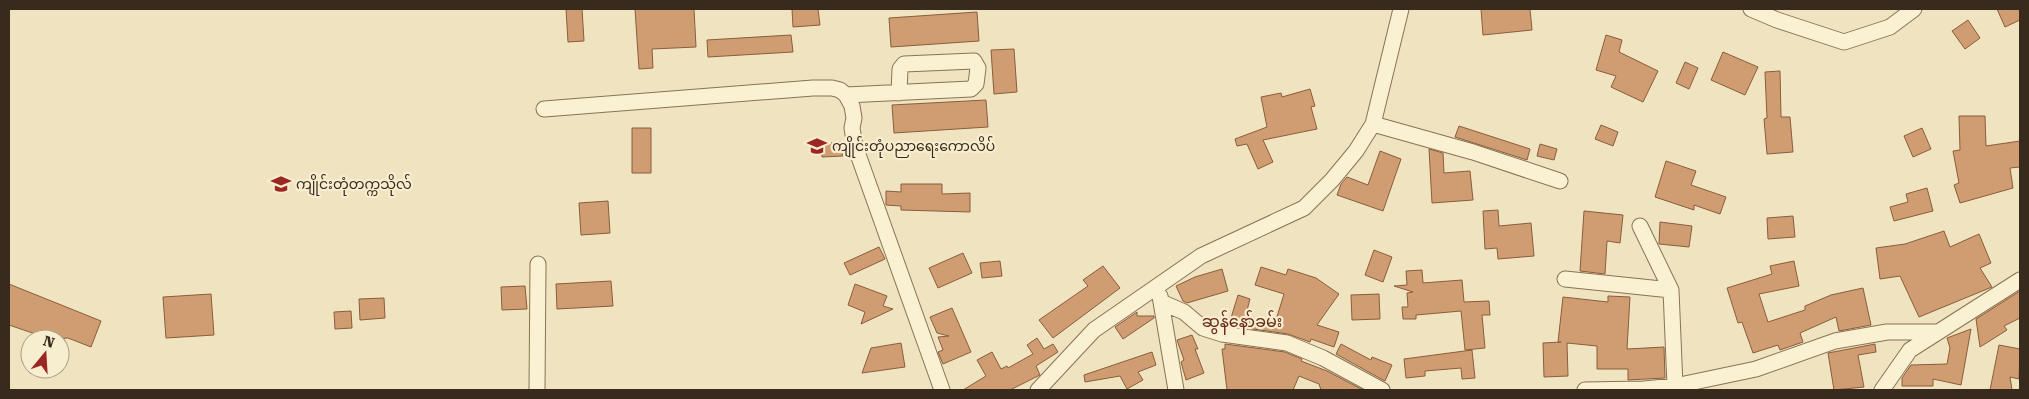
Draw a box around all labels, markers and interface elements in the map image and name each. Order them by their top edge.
school or university icon: ကျိုင်းတုံပညာရေးကောလိပ် [806,135,828,157]
place label: ကျိုင်းတုံပညာရေးကောလိပ် [832,136,995,158]
school or university icon: ကျိုင်းတုံတက္ကသိုလ် [270,173,292,195]
place label: ကျိုင်းတုံတက္ကသိုလ် [296,174,412,196]
district label: ဆွန်နော်ခမ်း [1202,310,1282,335]
north arrow [20,329,70,379]
text: N [41,332,57,351]

